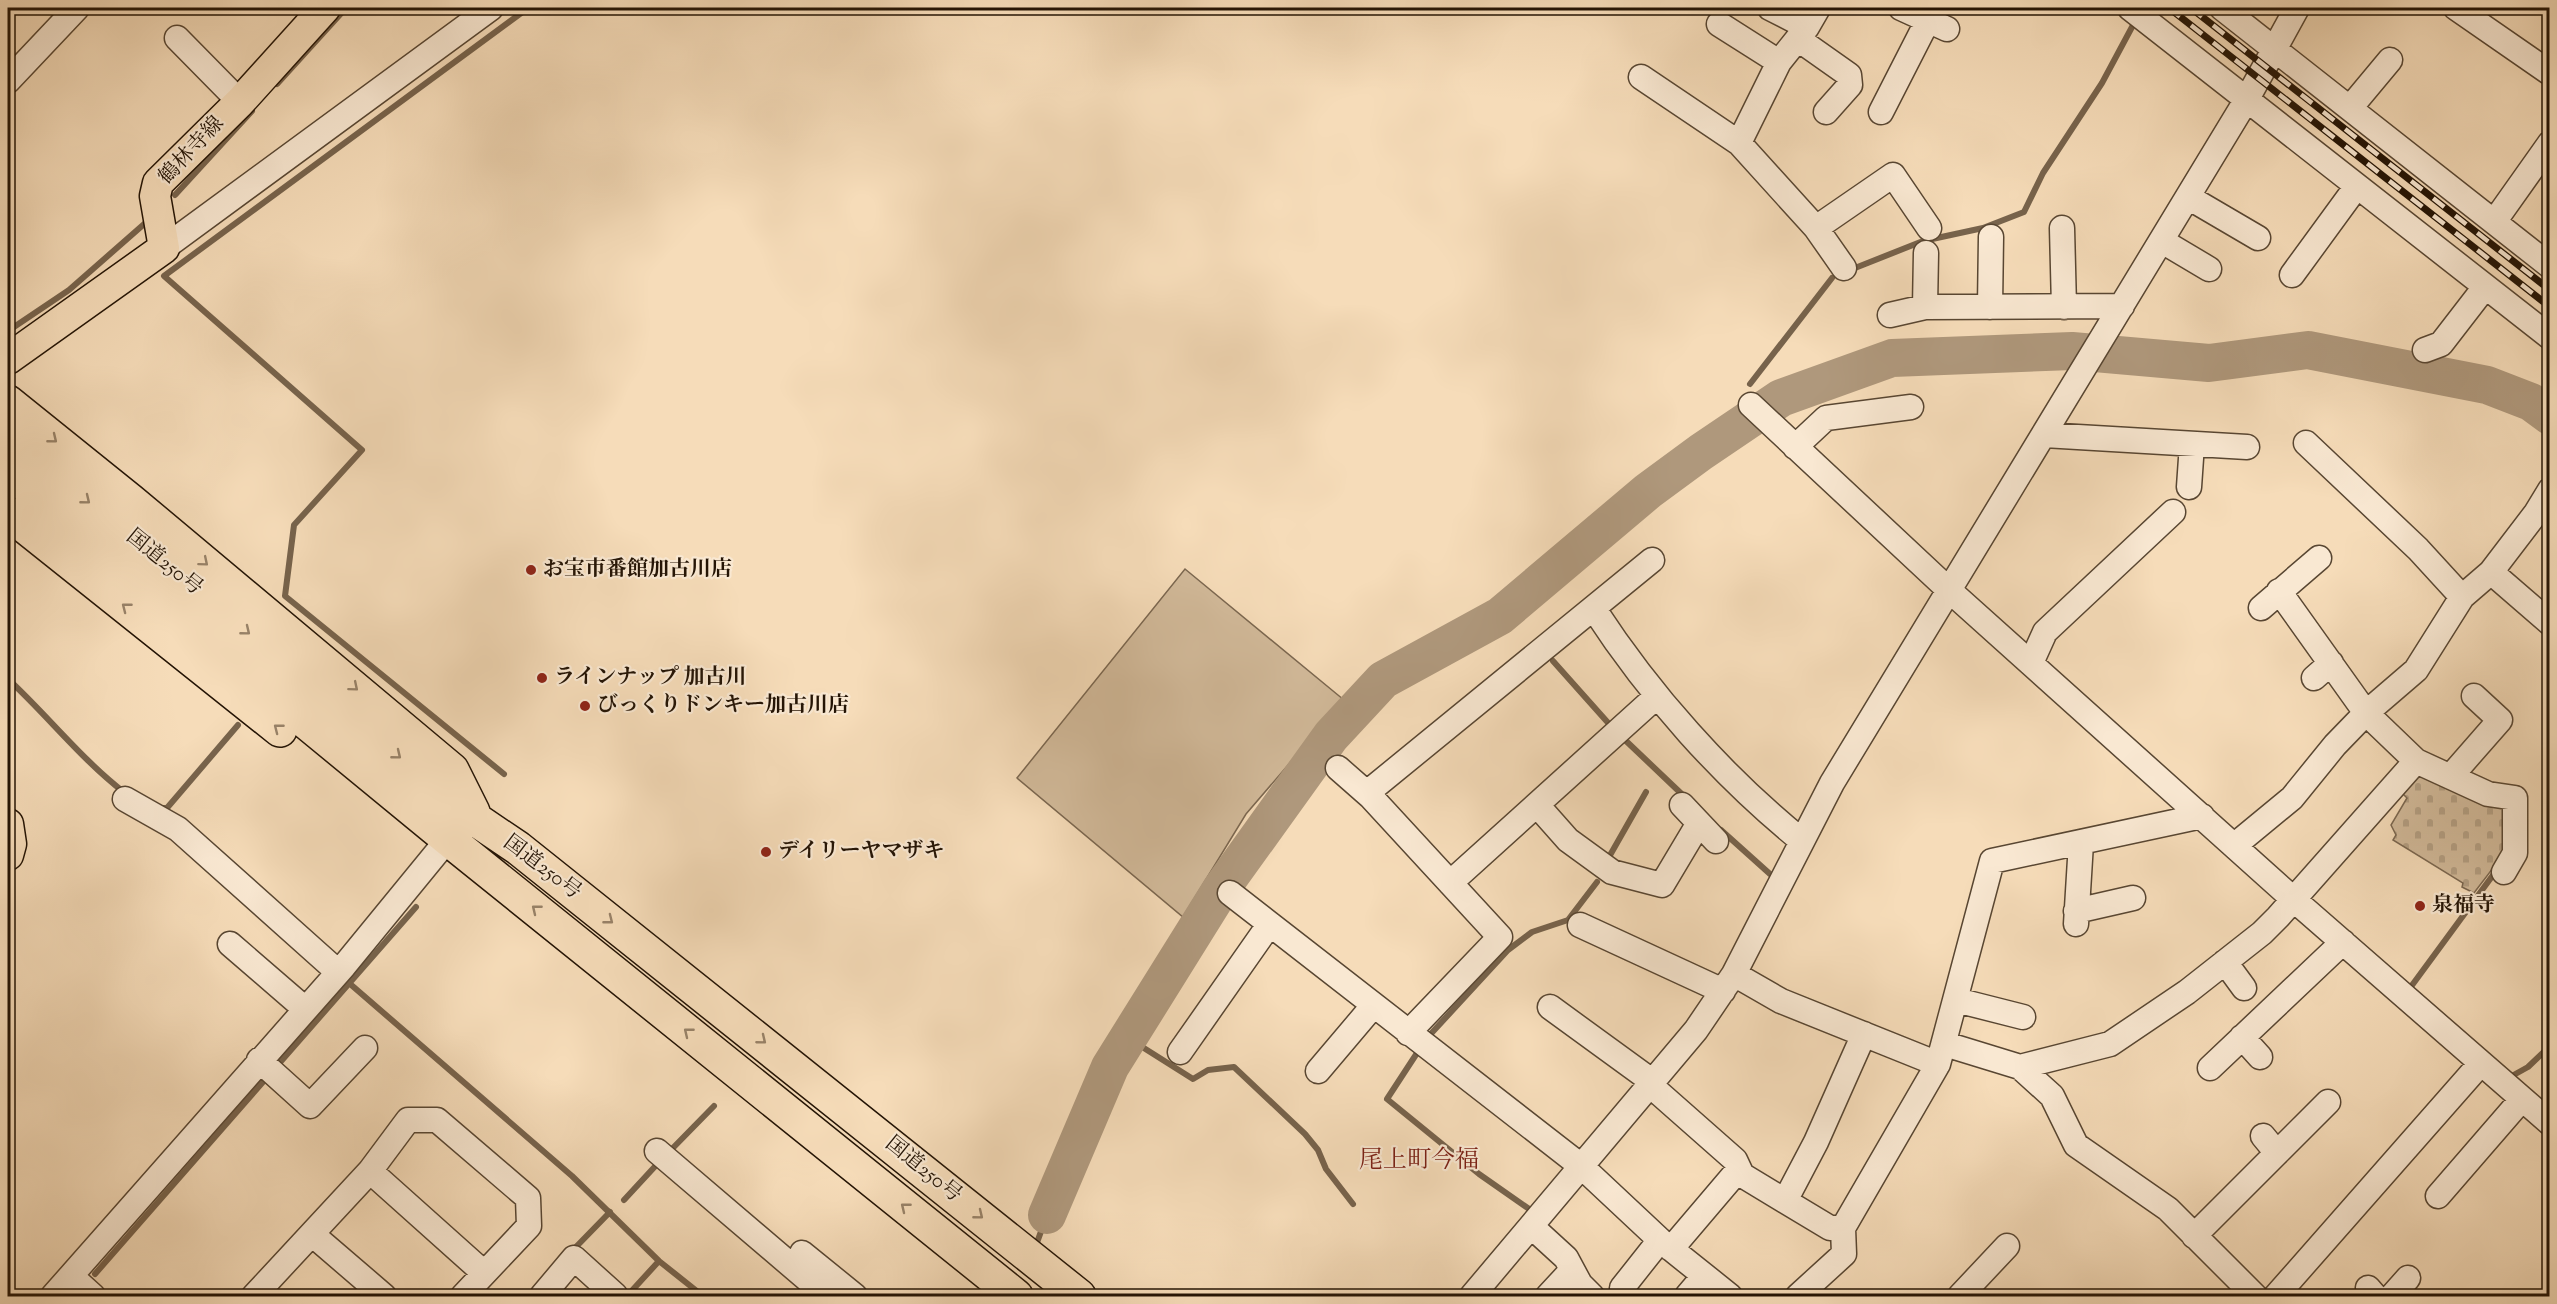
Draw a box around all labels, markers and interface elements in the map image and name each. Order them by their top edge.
street label: 鶴林寺線 [152,110,232,192]
one-way arrow [46,432,57,443]
one-way arrow [79,492,90,503]
street label: 国道250号 [119,523,209,603]
one-way arrow [197,555,208,566]
place label: お宝市番館加古川店 [543,555,732,585]
marker: お宝市番館加古川店 [524,563,538,577]
one-way arrow [121,604,132,615]
one-way arrow [240,624,251,635]
place label: ラインナップ 加古川 [554,663,746,693]
marker: ラインナップ 加古川 [535,671,549,685]
one-way arrow [347,680,358,691]
place label: びっくりドンキー加古川店 [597,691,849,721]
marker: びっくりドンキー加古川店 [578,699,592,713]
one-way arrow [274,725,285,736]
one-way arrow [390,748,401,759]
street label: 国道250号 [497,829,587,907]
place label: デイリーヤマザキ [778,837,945,867]
marker: デイリーヤマザキ [759,845,773,859]
place label: 泉福寺 [2432,891,2495,921]
marker: 泉福寺 [2413,899,2427,913]
one-way arrow [532,906,543,917]
one-way arrow [602,912,613,923]
one-way arrow [684,1028,695,1039]
one-way arrow [755,1033,766,1044]
street label: 国道250号 [878,1130,968,1210]
district label: 尾上町今福 [1359,1144,1479,1178]
one-way arrow [901,1203,912,1214]
one-way arrow [972,1208,983,1219]

